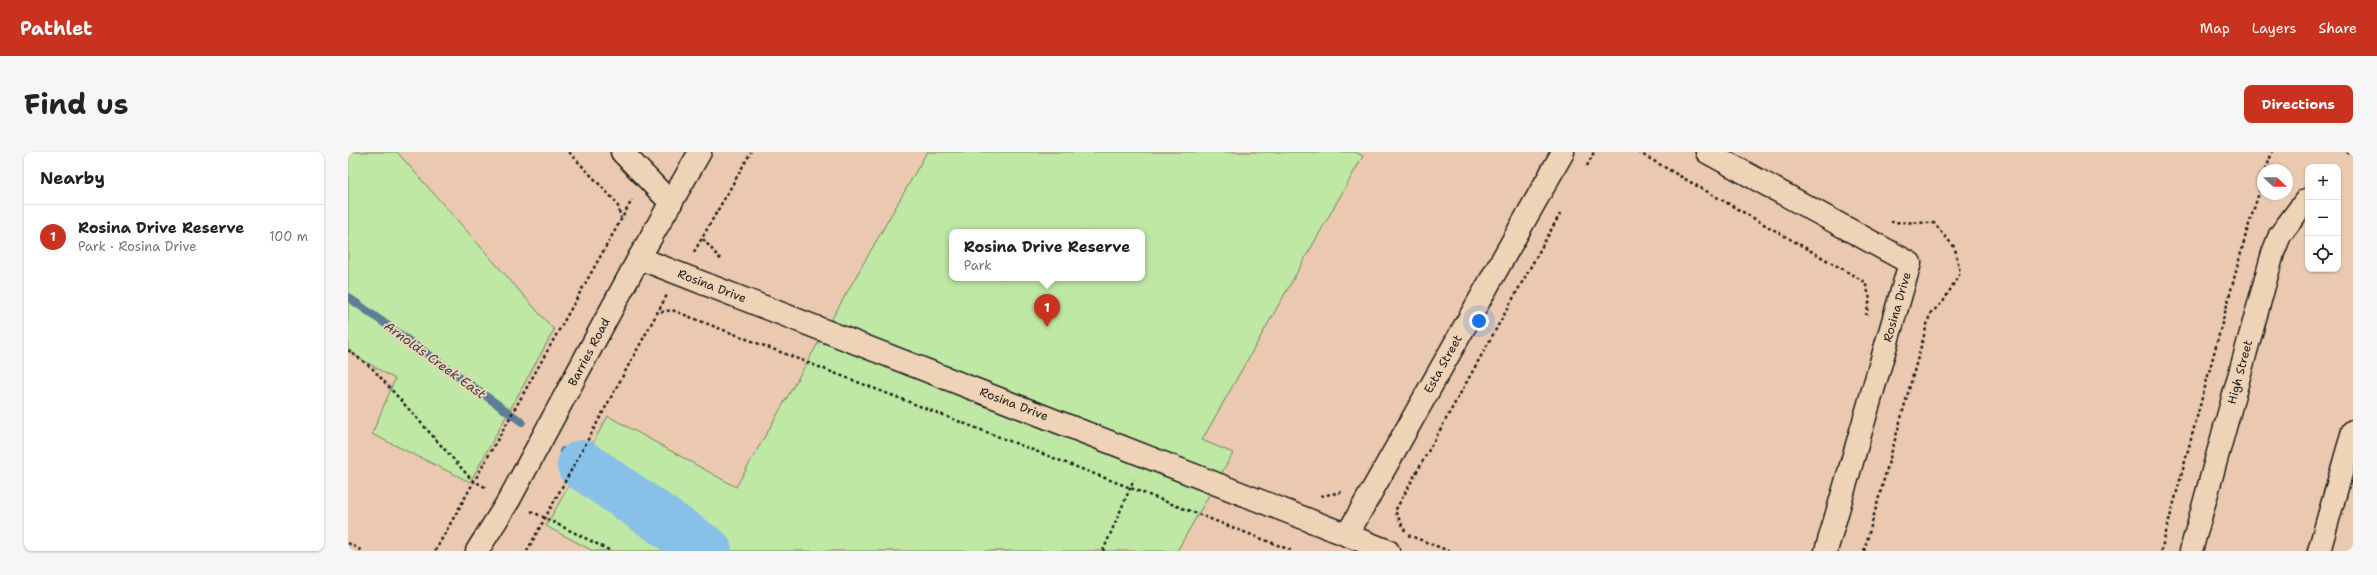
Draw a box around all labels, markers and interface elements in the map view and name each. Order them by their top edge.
text: Pathlet [20,16,92,41]
text: Map [2200,19,2230,37]
text: Layers [2252,19,2296,37]
text: Share [2318,19,2357,37]
text: Find us [24,85,129,123]
button: Directions [2244,85,2353,123]
north arrow [2257,164,2293,200]
map controls [2305,164,2341,272]
button: + [2305,164,2341,200]
text: Nearby [40,167,105,189]
button: − [2305,200,2341,236]
text: Rosina Drive Reserve [78,218,244,238]
text: 1 [50,228,56,245]
text: 100 m [269,228,308,245]
popup [949,229,1145,281]
button: locate [2305,236,2341,272]
text: Rosina Drive Reserve [964,237,1130,257]
text: Park · Rosina Drive [78,238,197,255]
text: Park [964,257,992,274]
street label: Rosina Drive [675,266,749,306]
street label: Rosina Drive [1879,270,1915,344]
pin: 1 [1034,294,1060,327]
your location [1469,311,1489,331]
street label: Barries Road [564,315,614,389]
water label: Arnolds Creek East [381,317,489,403]
street label: Esta Street [1420,332,1466,396]
street label: High Street [2224,338,2256,406]
street label: Rosina Drive [977,384,1051,424]

